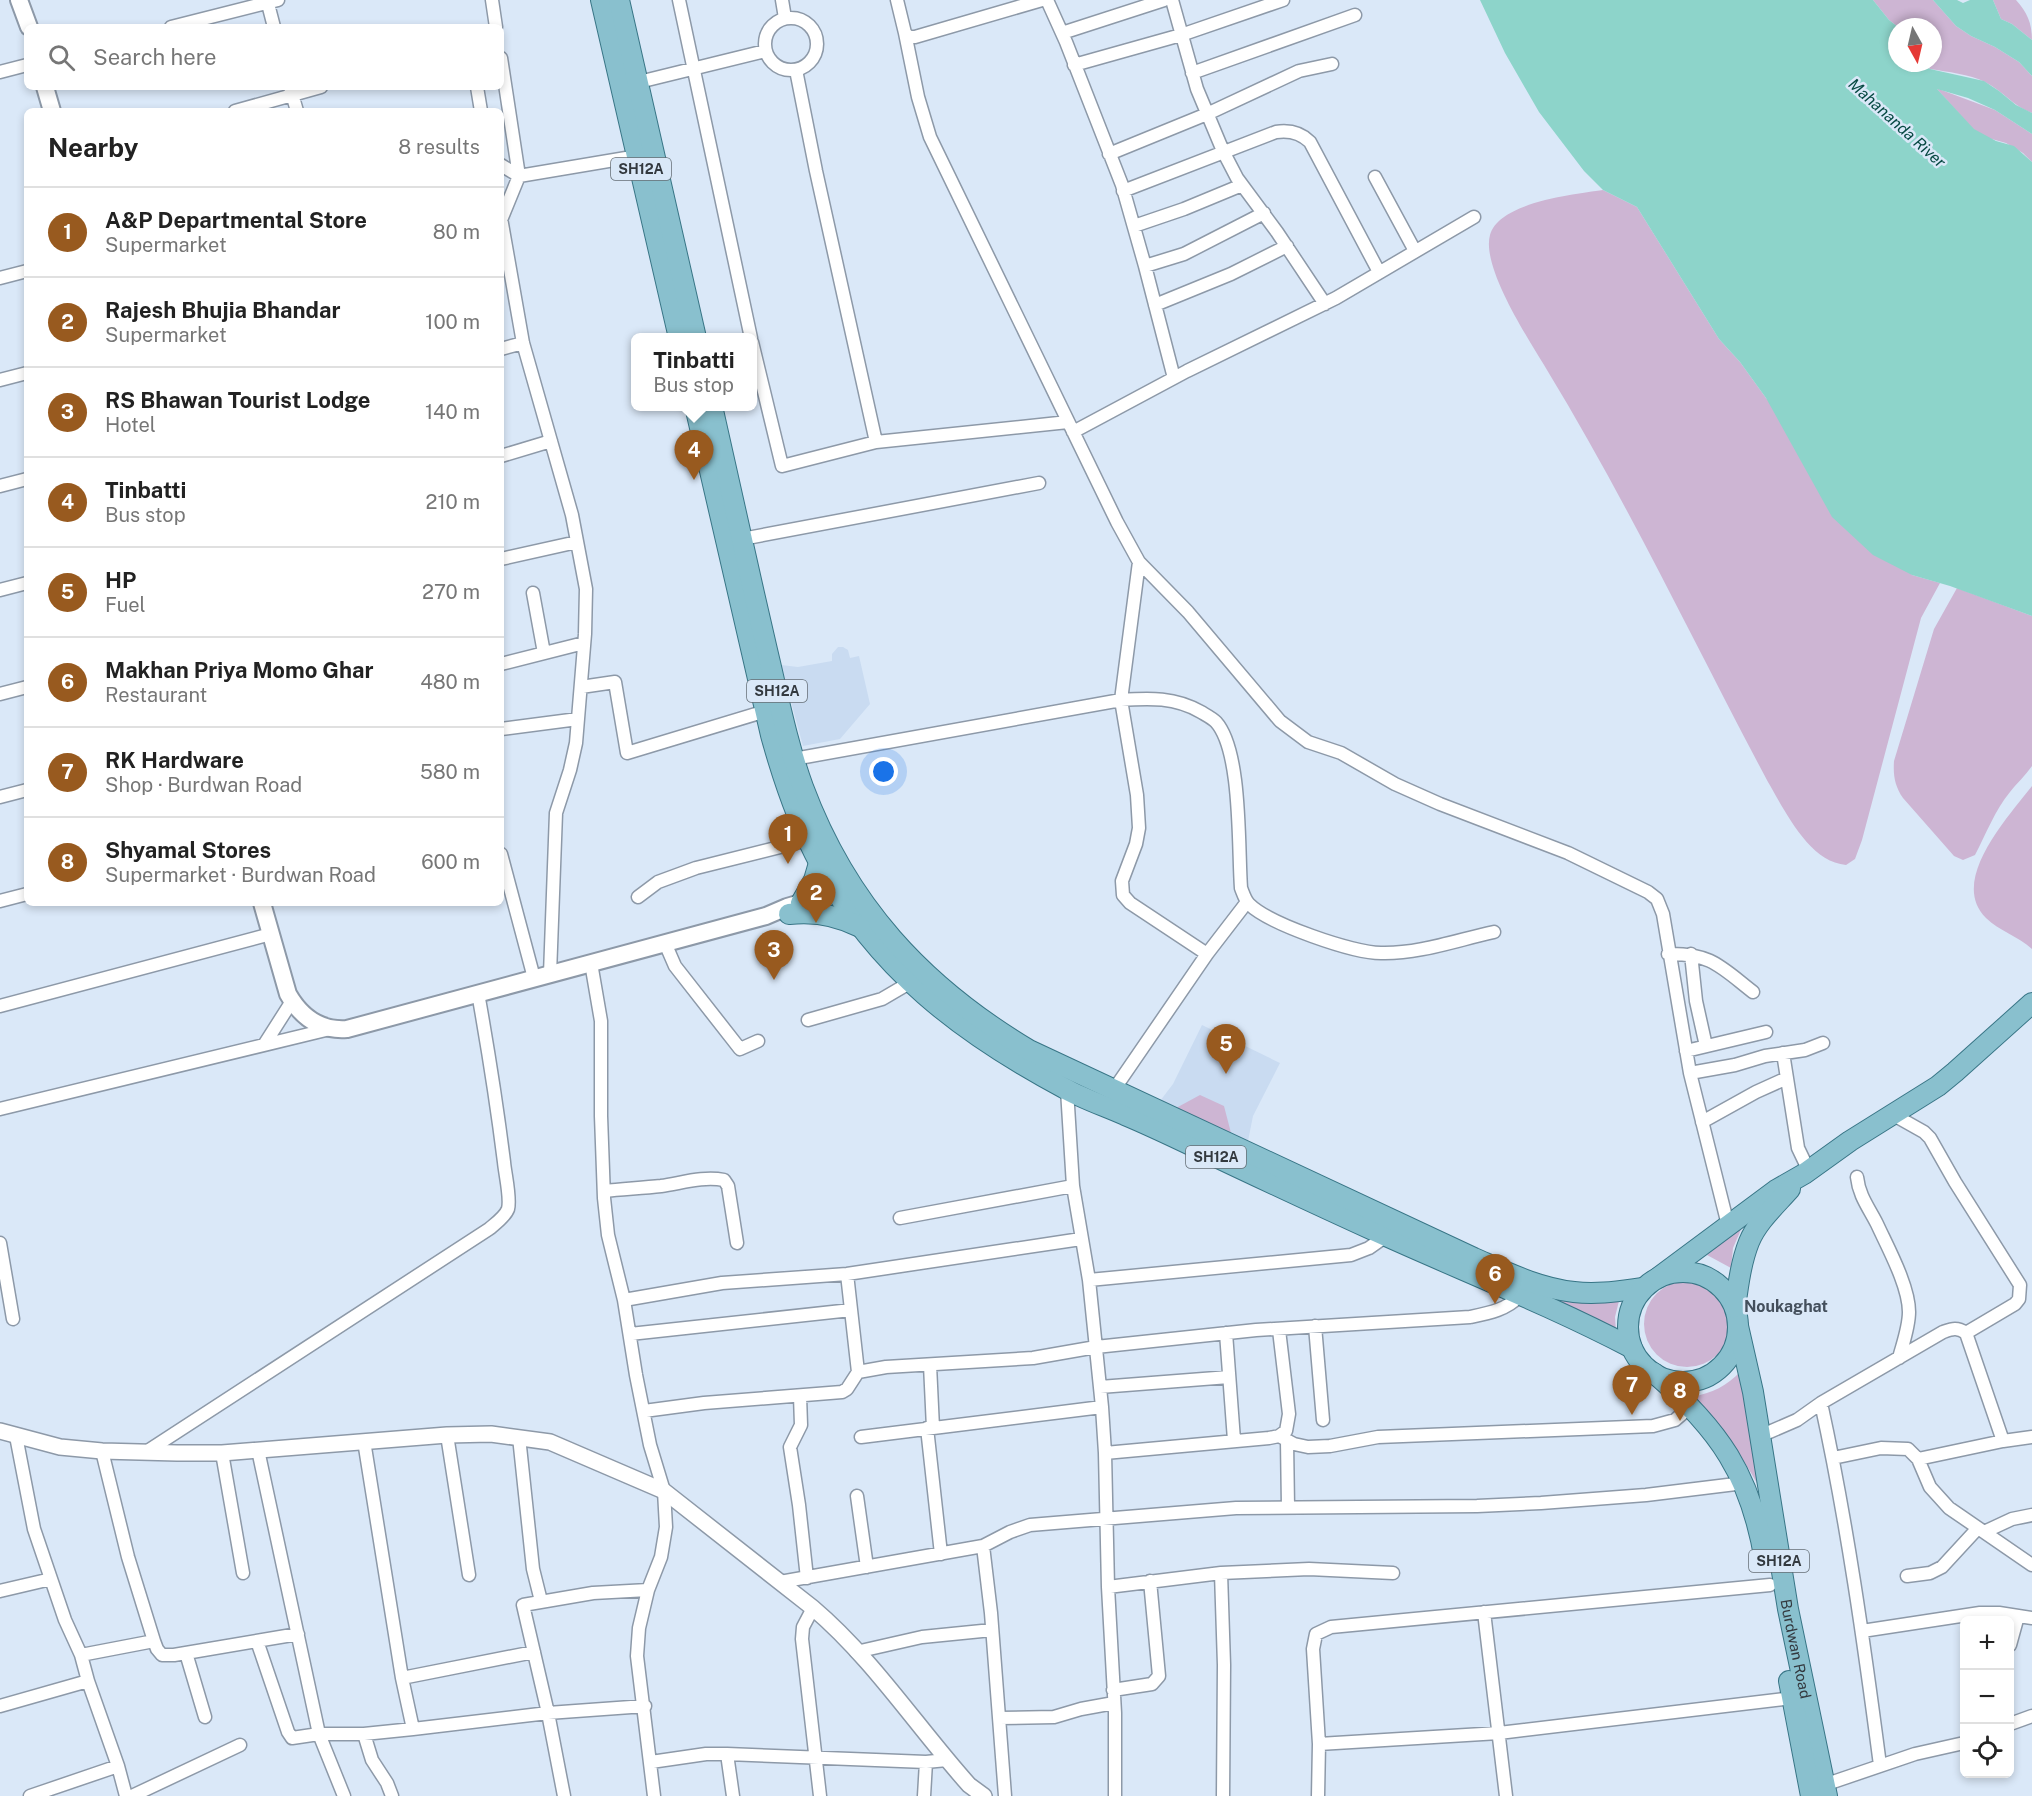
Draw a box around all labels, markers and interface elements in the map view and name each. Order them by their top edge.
north arrow [1888,18,1942,72]
search box [24,24,504,90]
icon: search [45,41,78,74]
text: Search here [93,44,217,70]
water label: Mahananda River [1845,74,1950,172]
text: Nearby [48,132,138,163]
text: 8 results [398,135,480,159]
road number: SH12A [611,158,671,180]
text: A&P Departmental Store [105,207,367,233]
text: 1 [63,220,72,244]
text: 80 m [433,220,480,244]
text: Supermarket [105,233,227,257]
text: Rajesh Bhujia Bhandar [105,297,340,323]
text: 2 [61,310,74,334]
text: 100 m [425,310,480,334]
text: Supermarket [105,323,227,347]
popup [631,333,757,411]
text: Tinbatti [653,347,735,373]
text: Bus stop [653,373,734,397]
text: RS Bhawan Tourist Lodge [105,387,371,413]
text: 3 [61,400,74,424]
text: 140 m [425,400,480,424]
text: Hotel [105,413,156,437]
pin: 4 [674,430,714,480]
text: Tinbatti [105,477,186,503]
text: 4 [61,490,74,514]
text: 210 m [426,490,480,514]
text: Bus stop [105,503,186,527]
text: HP [105,567,136,593]
text: 5 [61,580,74,604]
text: 270 m [422,580,480,604]
text: Fuel [105,593,146,617]
text: Makhan Priya Momo Ghar [105,657,373,683]
text: 6 [61,670,74,694]
text: 480 m [420,670,480,694]
road number: SH12A [747,680,807,702]
text: Restaurant [105,683,207,707]
text: RK Hardware [105,747,244,773]
your location [869,757,898,786]
text: 7 [61,760,74,784]
text: 580 m [420,760,480,784]
text: Shop · Burdwan Road [105,773,302,797]
pin: 1 [768,814,808,864]
text: Shyamal Stores [105,837,271,863]
text: 8 [61,850,74,874]
text: 600 m [421,850,480,874]
text: Supermarket · Burdwan Road [105,863,376,887]
pin: 2 [796,874,836,923]
pin: 3 [754,930,794,980]
pin: 5 [1206,1024,1246,1074]
road number: SH12A [1186,1146,1246,1168]
pin: 6 [1476,1254,1514,1304]
district label: Noukaghat [1744,1297,1828,1316]
pin: 7 [1612,1366,1652,1415]
pin: 8 [1660,1372,1700,1421]
road number: SH12A [1749,1550,1809,1572]
street label: Burdwan Road [1778,1598,1815,1700]
map controls [1960,1616,2014,1778]
button: + [1960,1616,2014,1670]
button: − [1960,1670,2014,1724]
button: locate [1960,1724,2014,1778]

